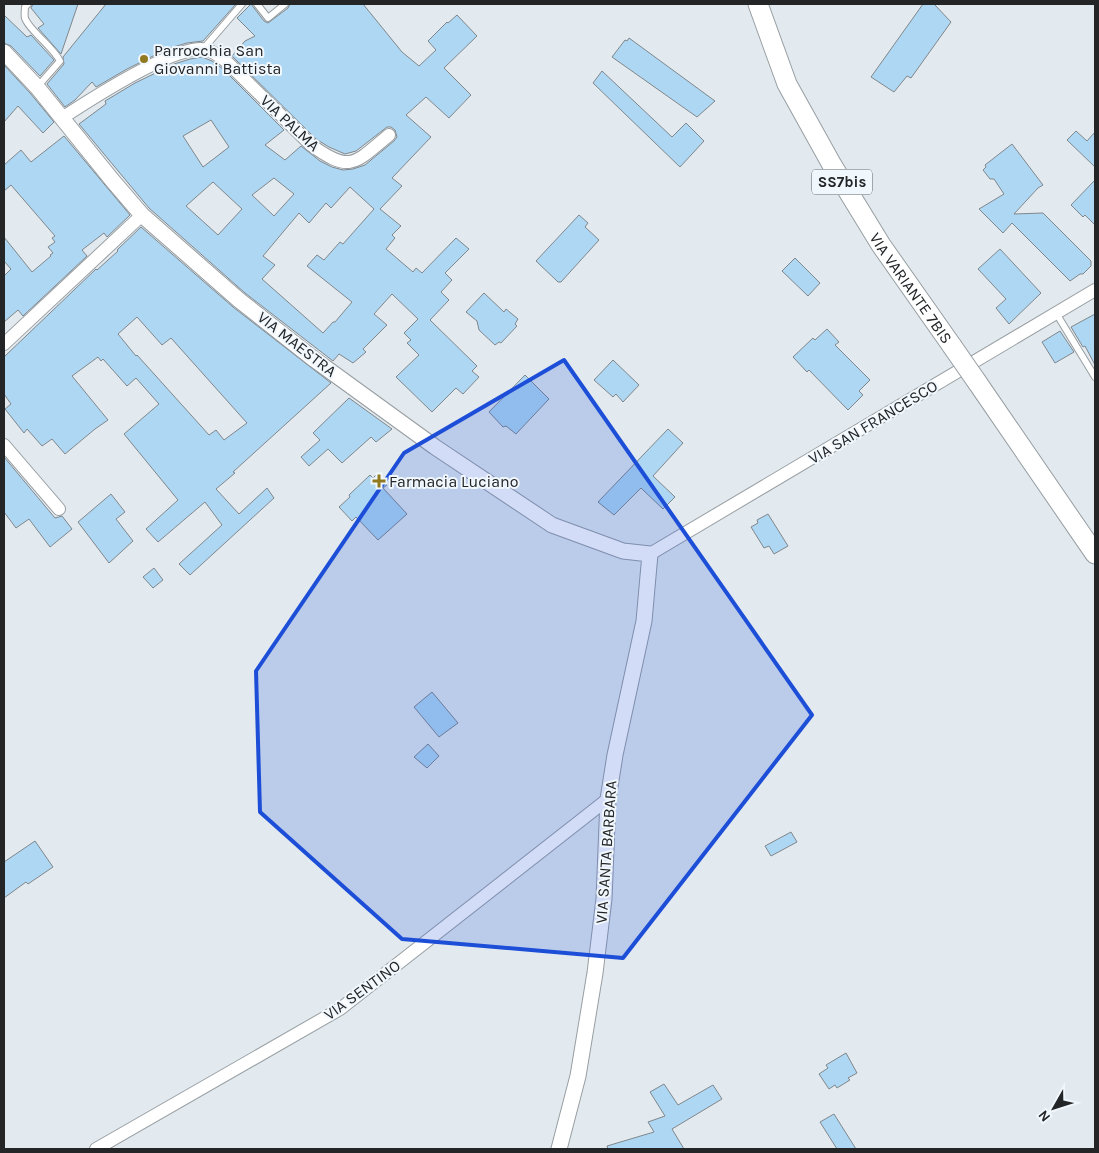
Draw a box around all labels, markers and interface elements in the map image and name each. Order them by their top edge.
place label: Parrocchia San Giovanni Battista [154,41,281,78]
marker: Parrocchia San Giovanni Battista [138,53,150,65]
street label: VIA PALMA [256,91,324,155]
road number: SS7bis [812,170,872,194]
street label: VIA VARIANTE 7BIS [866,229,957,347]
street label: VIA MAESTRA [254,307,340,381]
street label: VIA SAN FRANCESCO [805,376,941,468]
place label: Farmacia Luciano [389,472,518,491]
marker: Farmacia Luciano [373,475,385,487]
street label: VIA SANTA BARBARA [592,780,620,924]
street label: VIA SENTINO [320,956,404,1024]
north arrow [1029,1083,1079,1133]
text: N [1035,1107,1054,1125]

